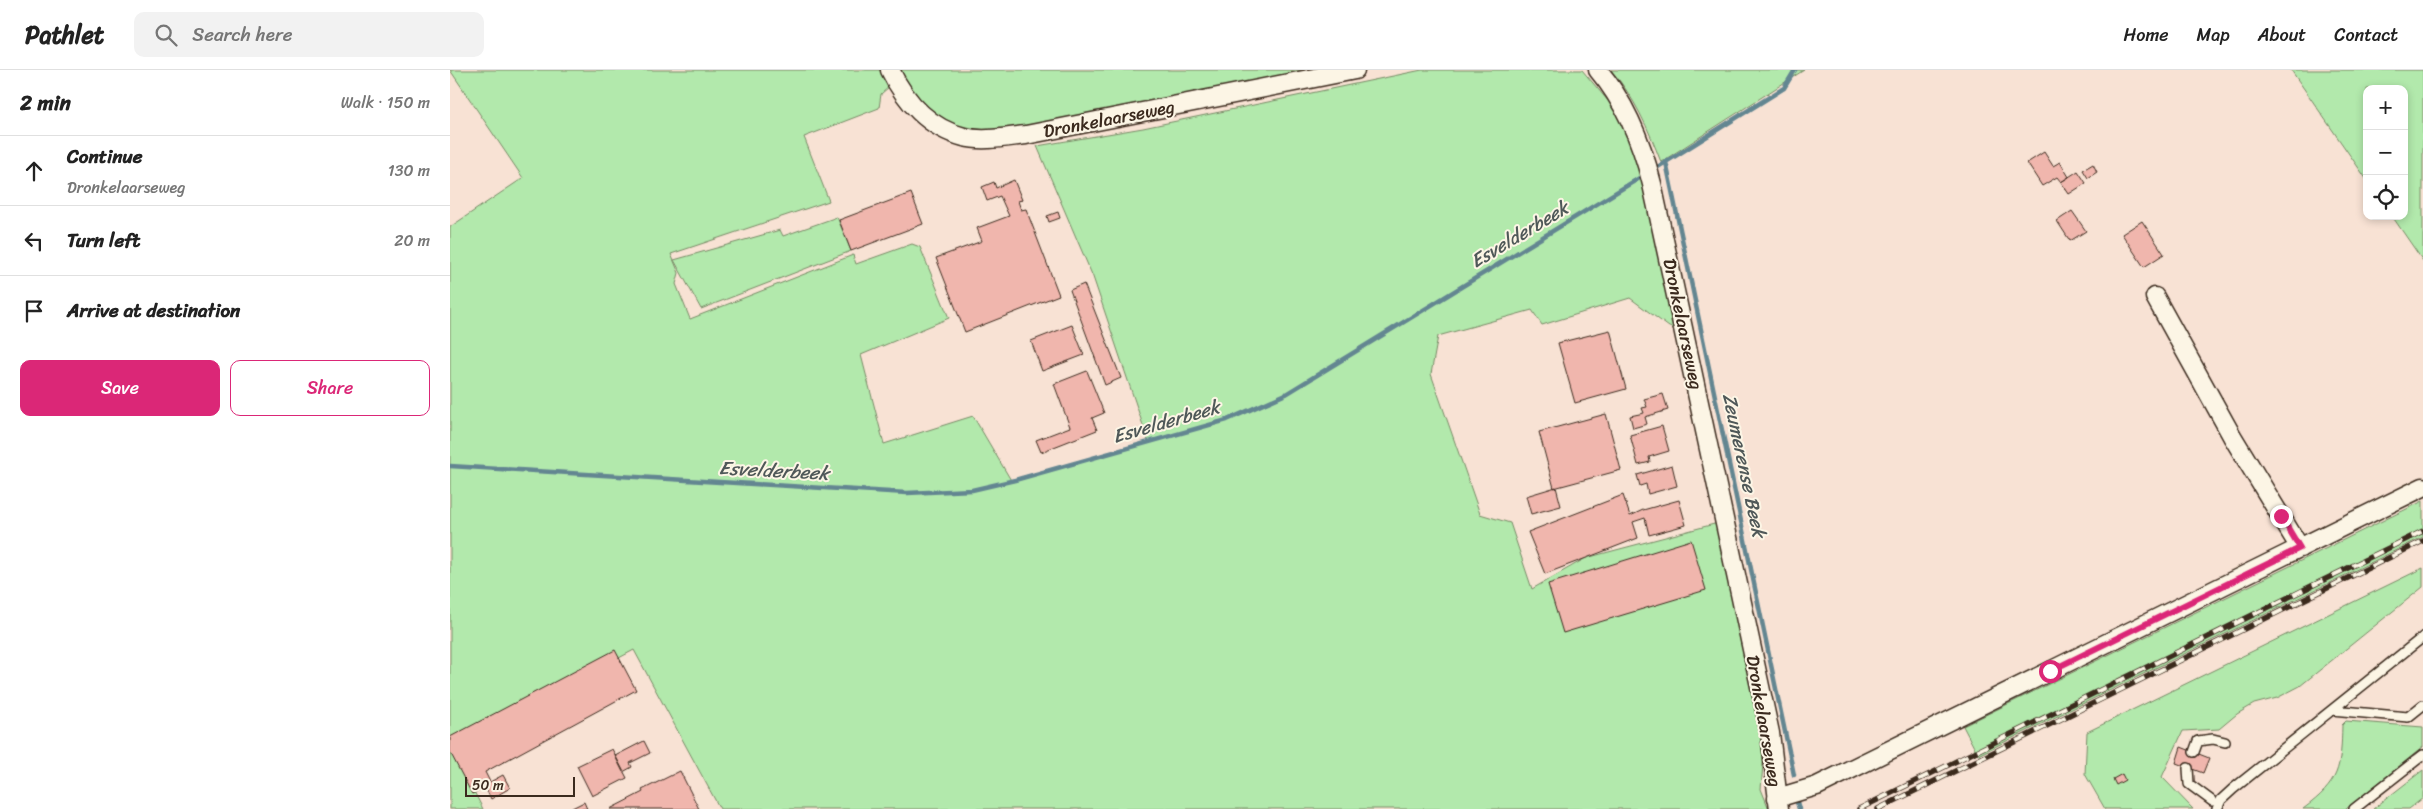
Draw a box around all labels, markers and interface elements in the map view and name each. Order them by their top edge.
search box [134,12,484,57]
text: Pathlet [25,14,104,56]
text: Search here [192,18,292,51]
text: Home [2124,19,2169,51]
text: Map [2197,19,2230,51]
text: About [2258,19,2306,51]
text: Contact [2334,19,2398,51]
icon: search [152,21,180,49]
text: 2 min [20,84,71,122]
map controls [2363,85,2408,220]
button: + [2363,85,2408,130]
text: Walk · 150 m [341,88,430,117]
street label: Dronkelaarseweg [1041,91,1177,147]
button: − [2363,130,2408,175]
text: Continue [67,140,143,173]
text: 130 m [388,156,430,185]
icon: ahead [20,157,48,185]
text: Dronkelaarseweg [67,173,185,202]
button: locate [2363,175,2408,220]
water label: Esvelderbeek [1464,190,1577,277]
text: Turn left [67,224,140,257]
text: 20 m [394,226,430,255]
icon: left [20,227,48,255]
street label: Dronkelaarseweg [1654,256,1712,392]
text: Arrive at destination [67,294,240,327]
icon: arrive [20,297,48,325]
button: Save [20,360,220,416]
button: Share [230,360,430,416]
water label: Esvelderbeek [1109,390,1226,453]
water label: Zeumerense Beek [1713,390,1776,543]
water label: Esvelderbeek [718,451,833,490]
route end [2270,505,2293,528]
street label: Dronkelaarseweg [1737,653,1791,789]
route start [2039,660,2062,683]
text: 50 m [472,773,504,798]
scale bar [465,774,575,797]

